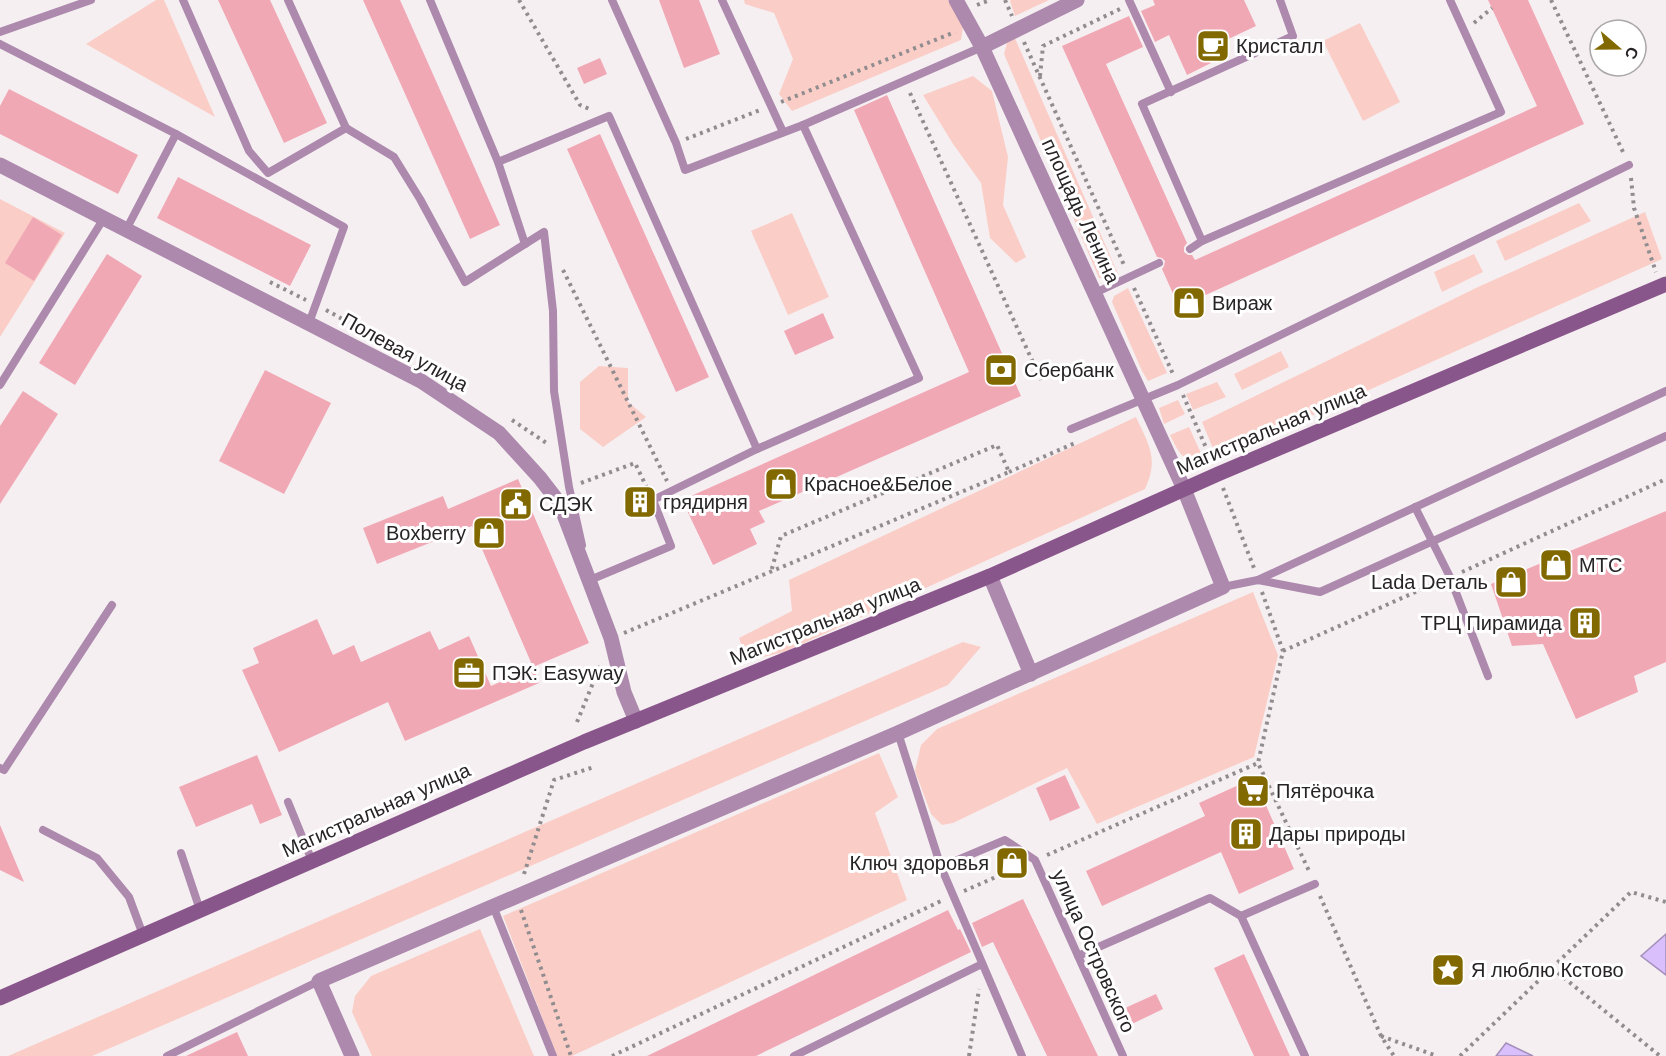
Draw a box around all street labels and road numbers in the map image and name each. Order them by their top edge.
street label: площадь Ленина [1038,135,1125,288]
street label: Полевая улица [338,308,473,396]
street label: Магистральная улица [1173,379,1370,479]
street label: Магистральная улица [727,572,924,669]
street label: Магистральная улица [279,758,474,861]
street label: улица Островского [1048,866,1140,1036]

